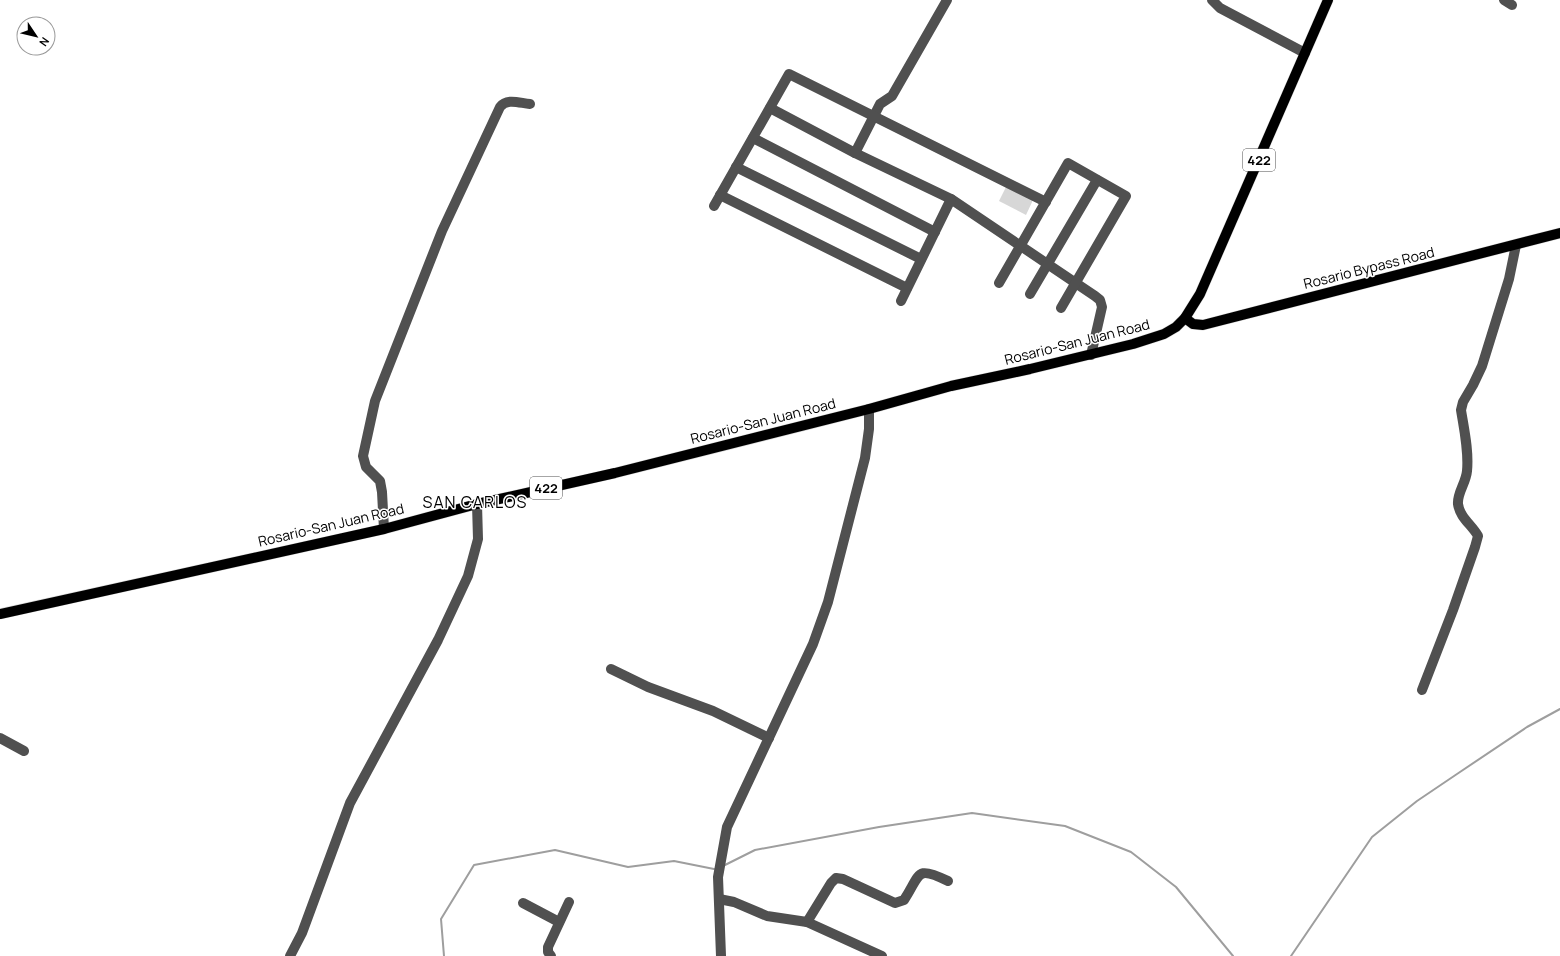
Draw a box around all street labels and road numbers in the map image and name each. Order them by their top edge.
road number: 422 [1243,149,1275,171]
street label: Rosario Bypass Road [1301,242,1436,293]
street label: Rosario-San Juan Road [1002,314,1151,369]
street label: Rosario-San Juan Road [688,393,837,448]
road number: 422 [530,477,562,499]
street label: Rosario-San Juan Road [256,498,406,551]

